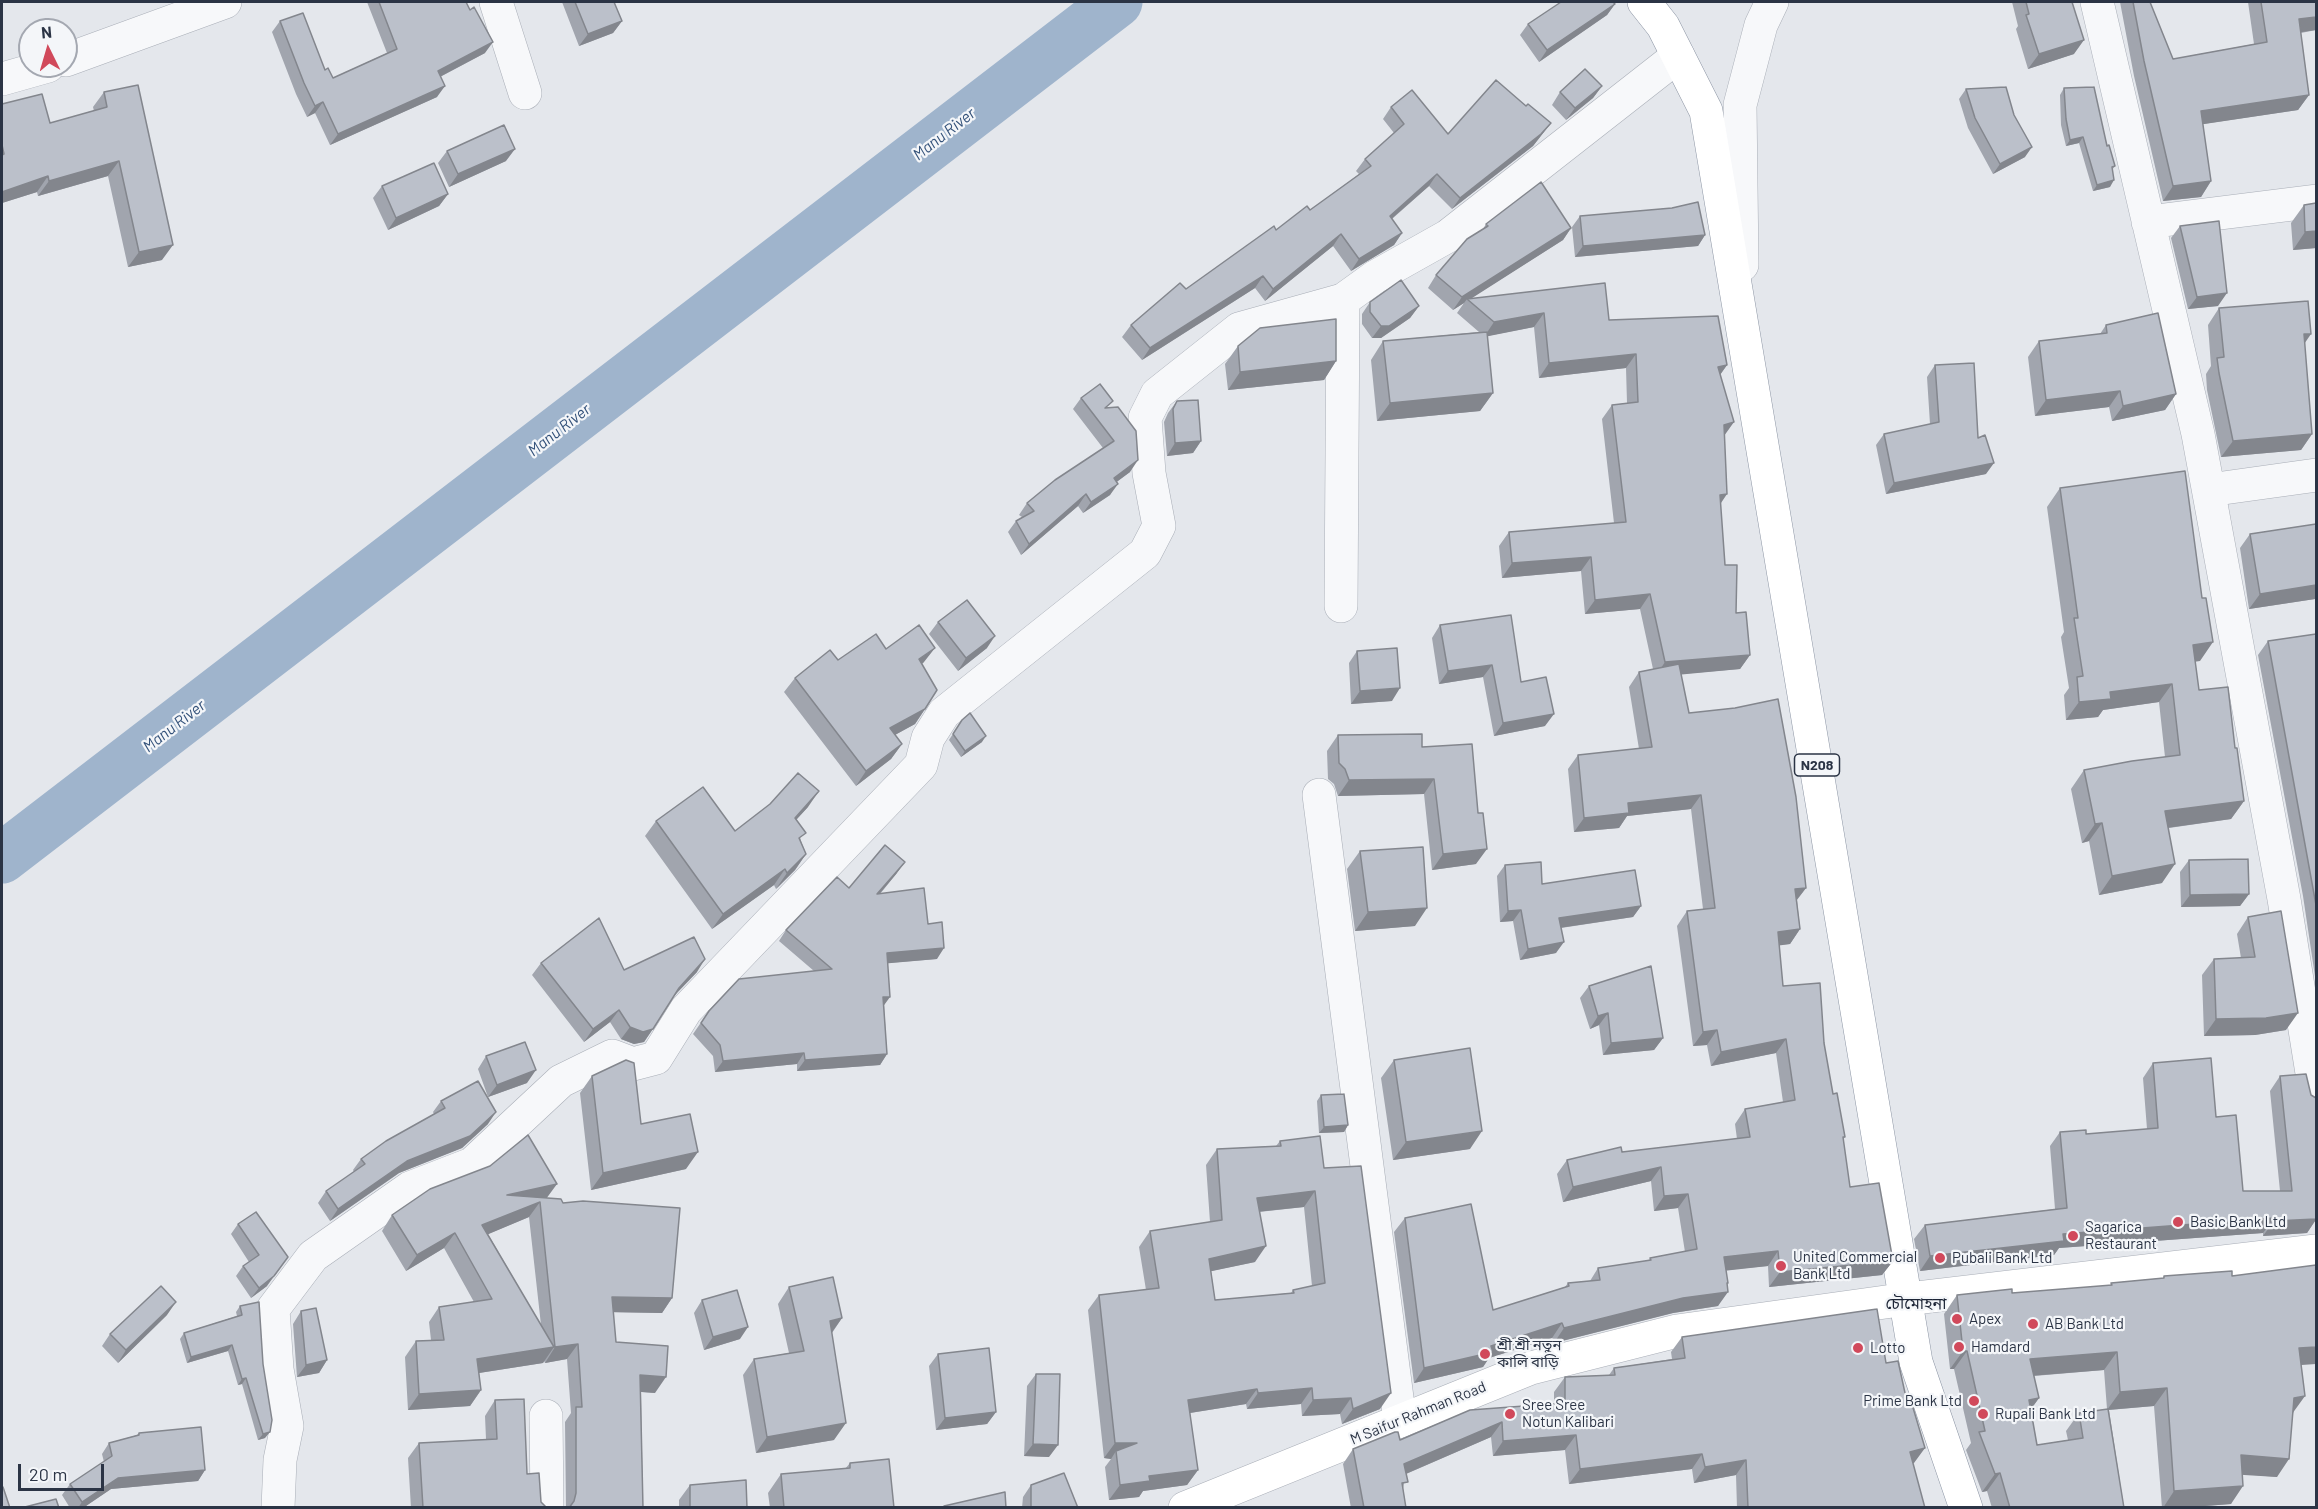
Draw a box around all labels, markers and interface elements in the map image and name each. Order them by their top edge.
north arrow [18,18,78,78]
text: N [40,22,53,41]
water label: Manu River [909,104,979,164]
water label: Manu River [524,400,594,460]
water label: Manu River [139,696,209,756]
road number: N208 [1794,754,1840,776]
place label: Basic Bank Ltd [2190,1213,2286,1231]
marker: Basic Bank Ltd [2171,1215,2185,1229]
place label: Sagarica Restaurant [2085,1218,2157,1253]
marker: Sagarica Restaurant [2066,1229,2080,1243]
place label: United Commercial Bank Ltd [1793,1248,1917,1283]
place label: Pubali Bank Ltd [1952,1249,2052,1267]
marker: Pubali Bank Ltd [1933,1251,1947,1265]
marker: United Commercial Bank Ltd [1774,1259,1788,1273]
district label: চৌমোহনা [1886,1294,1946,1314]
place label: Apex [1969,1310,2001,1328]
marker: Apex [1950,1312,1964,1326]
place label: AB Bank Ltd [2045,1315,2124,1333]
marker: AB Bank Ltd [2026,1317,2040,1331]
place label: শ্রী শ্রী নতুন কালি বাড়ি [1497,1336,1561,1371]
place label: Hamdard [1971,1338,2030,1356]
place label: Lotto [1870,1339,1905,1357]
marker: Hamdard [1952,1340,1966,1354]
marker: Lotto [1851,1341,1865,1355]
marker: শ্রী শ্রী নতুন কালি বাড়ি [1478,1347,1492,1361]
street label: M Saifur Rahman Road [1347,1377,1489,1449]
place label: Prime Bank Ltd [1863,1392,1962,1410]
marker: Prime Bank Ltd [1967,1394,1981,1408]
place label: Sree Sree Notun Kalibari [1522,1396,1614,1431]
place label: Rupali Bank Ltd [1995,1405,2096,1423]
marker: Sree Sree Notun Kalibari [1503,1407,1517,1421]
marker: Rupali Bank Ltd [1976,1407,1990,1421]
scale bar [21,1452,106,1490]
text: 20 m [29,1463,67,1485]

